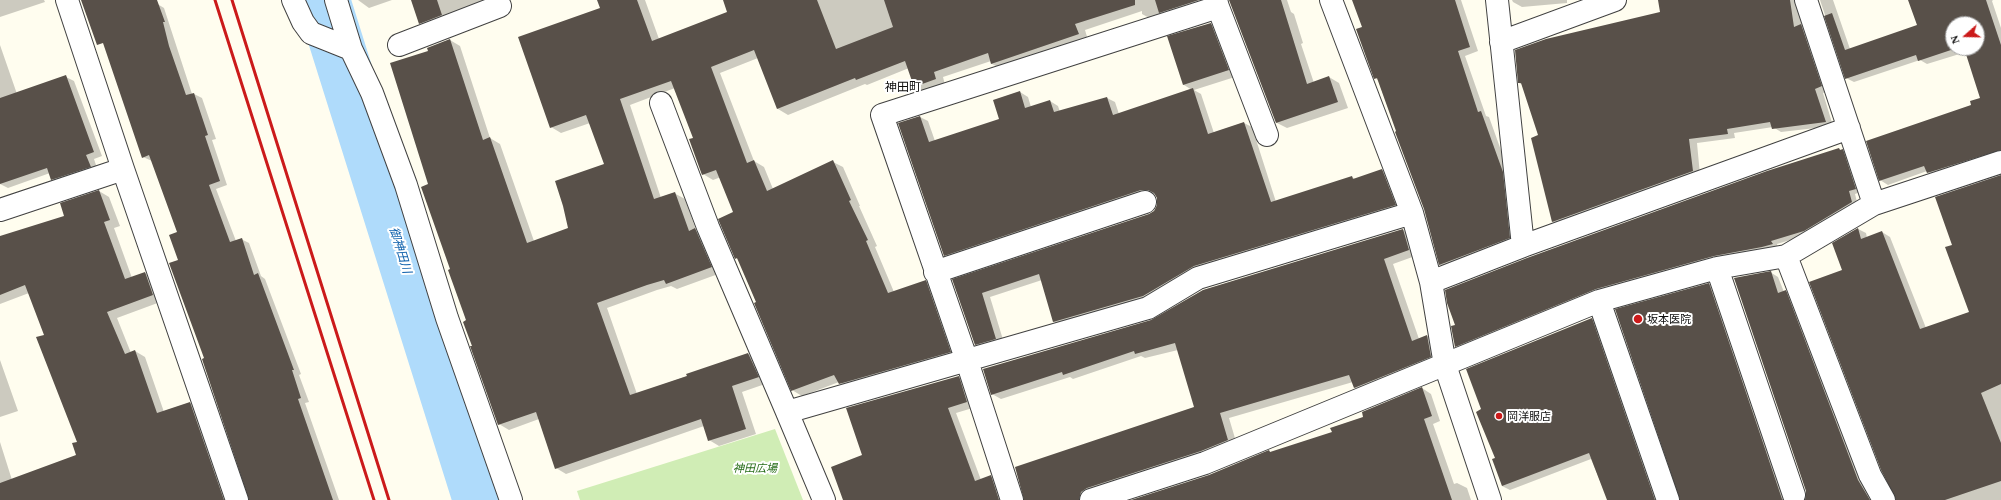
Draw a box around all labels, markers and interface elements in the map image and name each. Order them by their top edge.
north arrow [1945,16,1985,56]
text: N [1948,34,1962,46]
district label: 神田町 [885,79,921,93]
water label: 御神田川 [387,225,415,275]
place label: 坂本医院 [1647,312,1691,326]
marker: 坂本医院 [1632,313,1644,325]
place label: 岡洋服店 [1507,409,1551,423]
marker: 岡洋服店 [1494,411,1504,421]
park label: 神田広場 [733,461,777,475]

